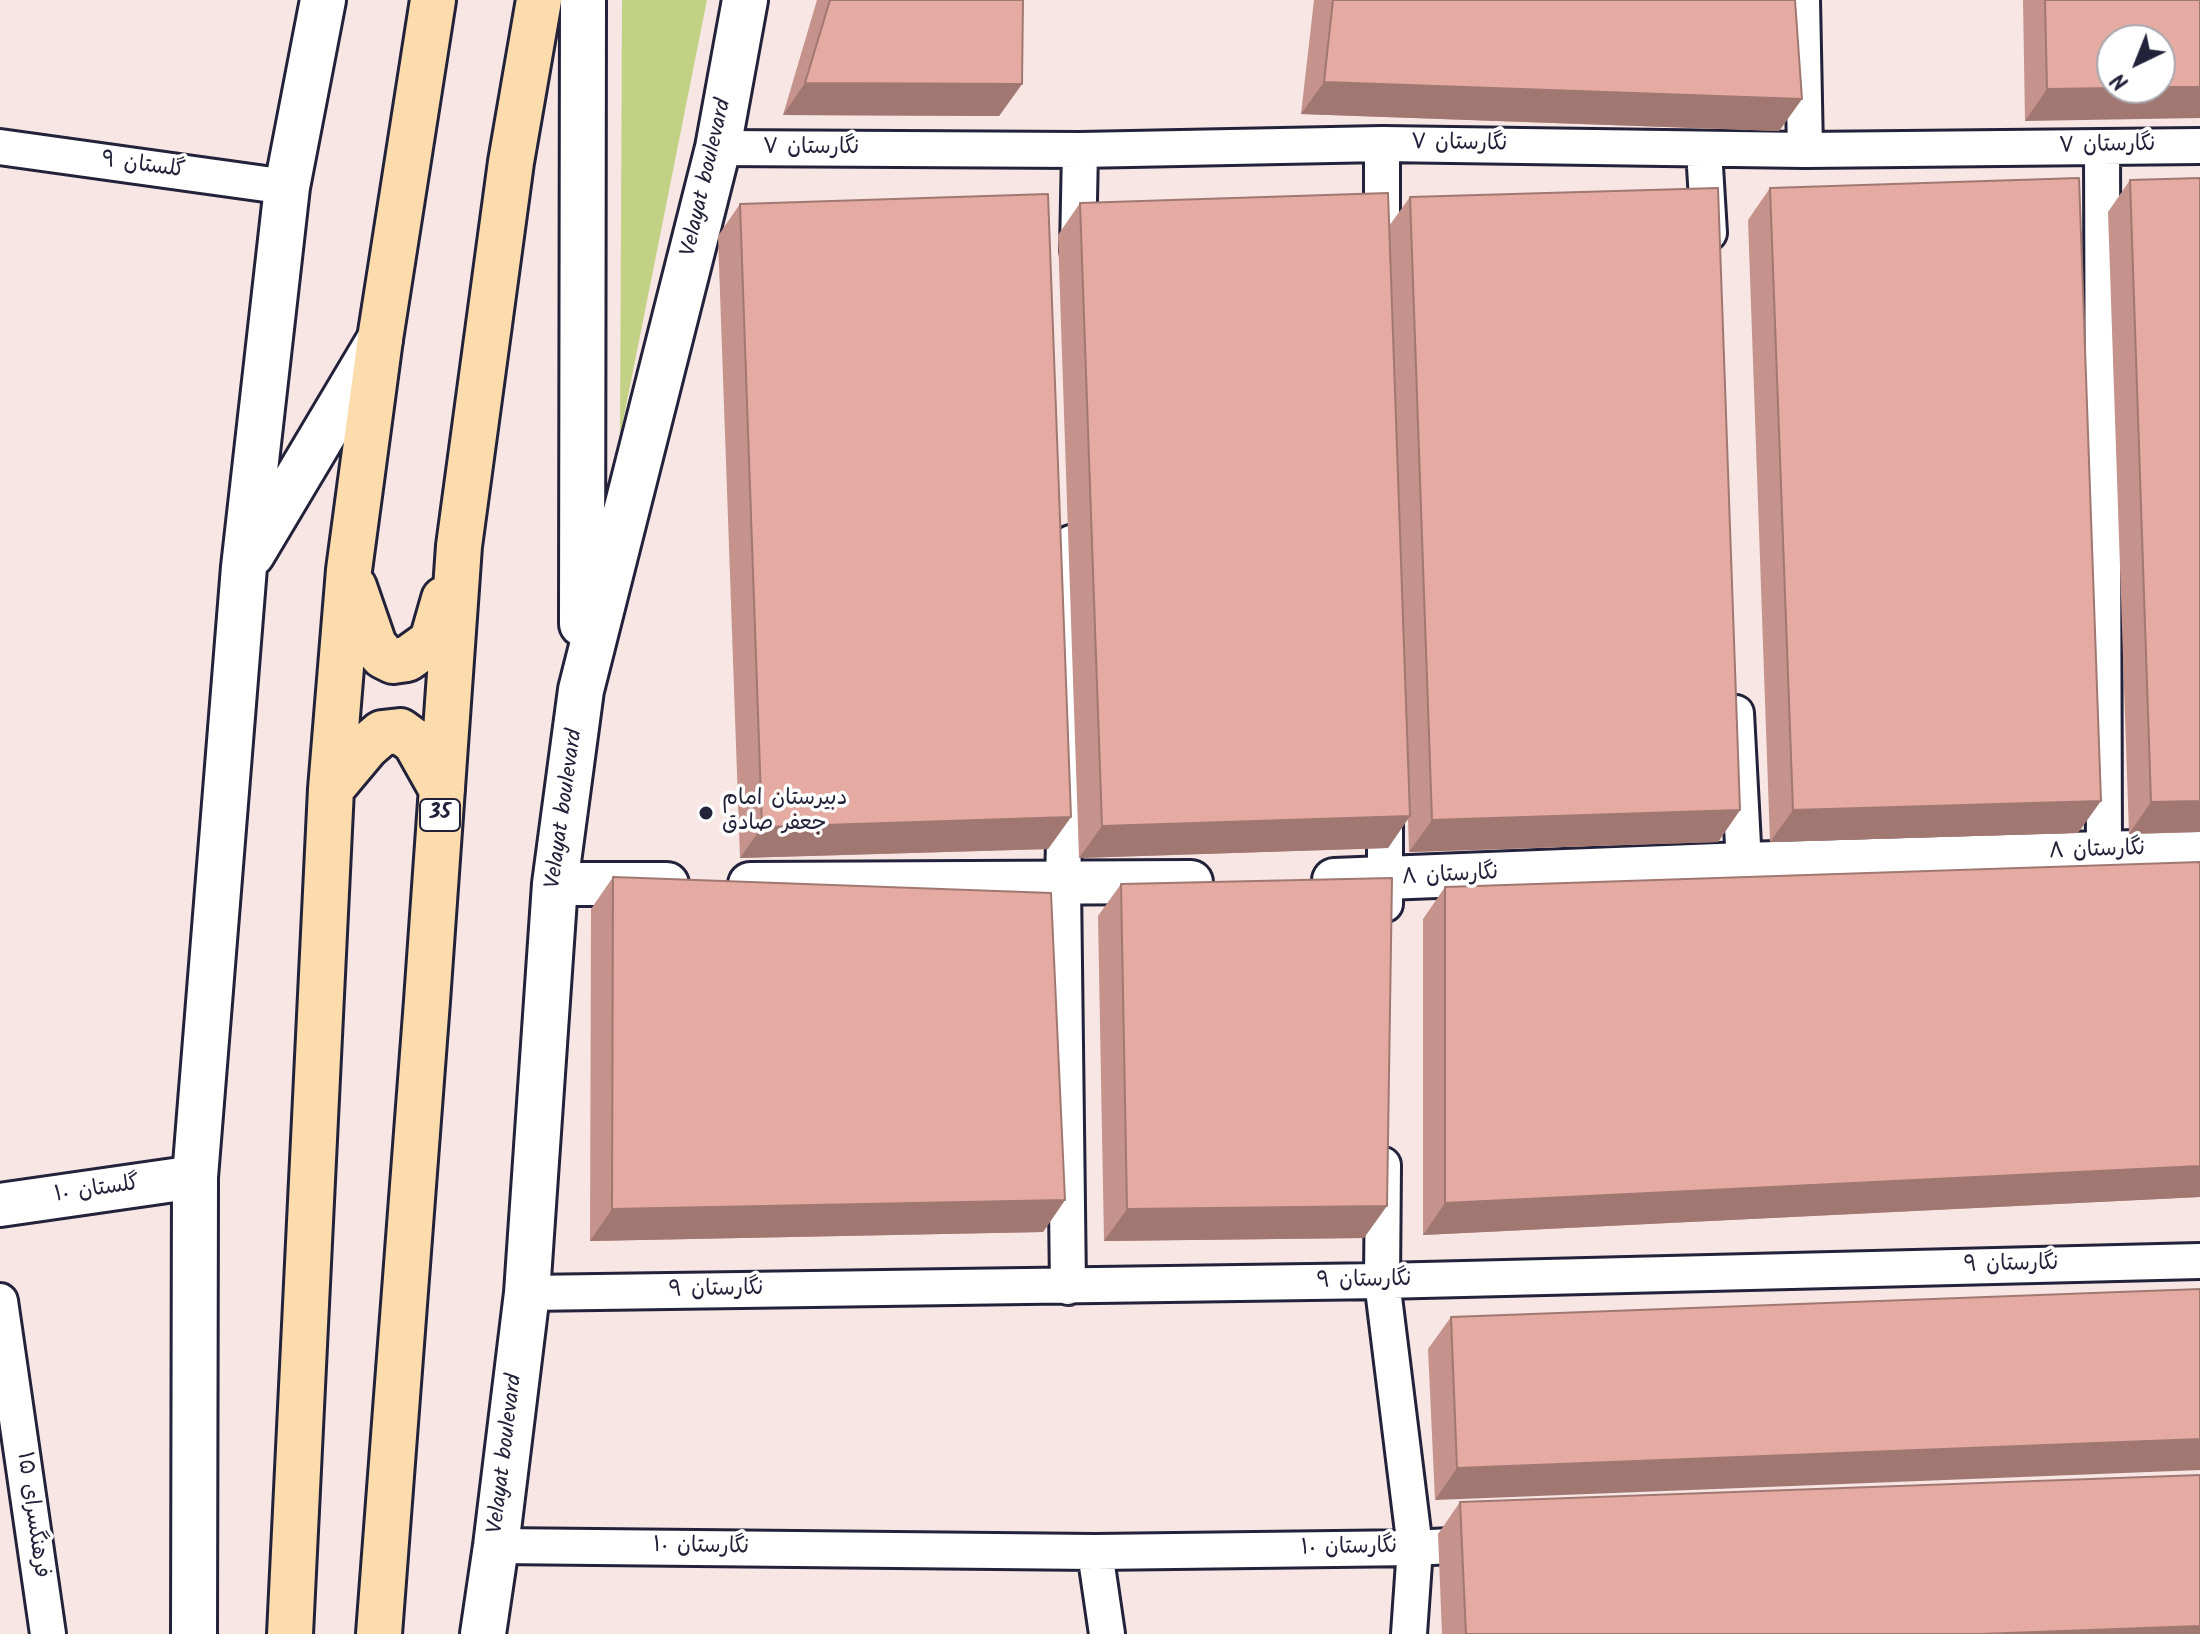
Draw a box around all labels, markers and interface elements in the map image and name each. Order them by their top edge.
north arrow [2096,24,2176,104]
text: N [2104,63,2138,98]
street label: Velayat boulevard [677,97,739,259]
street label: نگارستان ۷ [1411,131,1507,159]
street label: نگارستان ۷ [2059,133,2155,161]
street label: نگارستان ۷ [763,136,859,162]
street label: گلستان ۹ [99,148,187,186]
street label: Velayat boulevard [542,728,590,890]
place label: دبیرستان امام جعفر صادق [722,787,847,838]
road number: 35 [420,799,460,831]
marker: دبیرستان امام جعفر صادق [697,804,715,822]
street label: نگارستان ۸ [2048,837,2146,867]
street label: نگارستان ۸ [1401,861,1499,893]
street label: گلستان ۱۰ [53,1172,141,1210]
street label: نگارستان ۹ [1963,1252,2059,1280]
street label: نگارستان ۹ [1316,1268,1412,1296]
street label: نگارستان ۹ [668,1277,764,1305]
street label: Velayat boulevard [484,1373,530,1535]
street label: فرهنگسرای ۱۵ [9,1450,53,1580]
street label: نگارستان ۱۰ [653,1534,749,1562]
street label: نگارستان ۱۰ [1301,1535,1397,1563]

